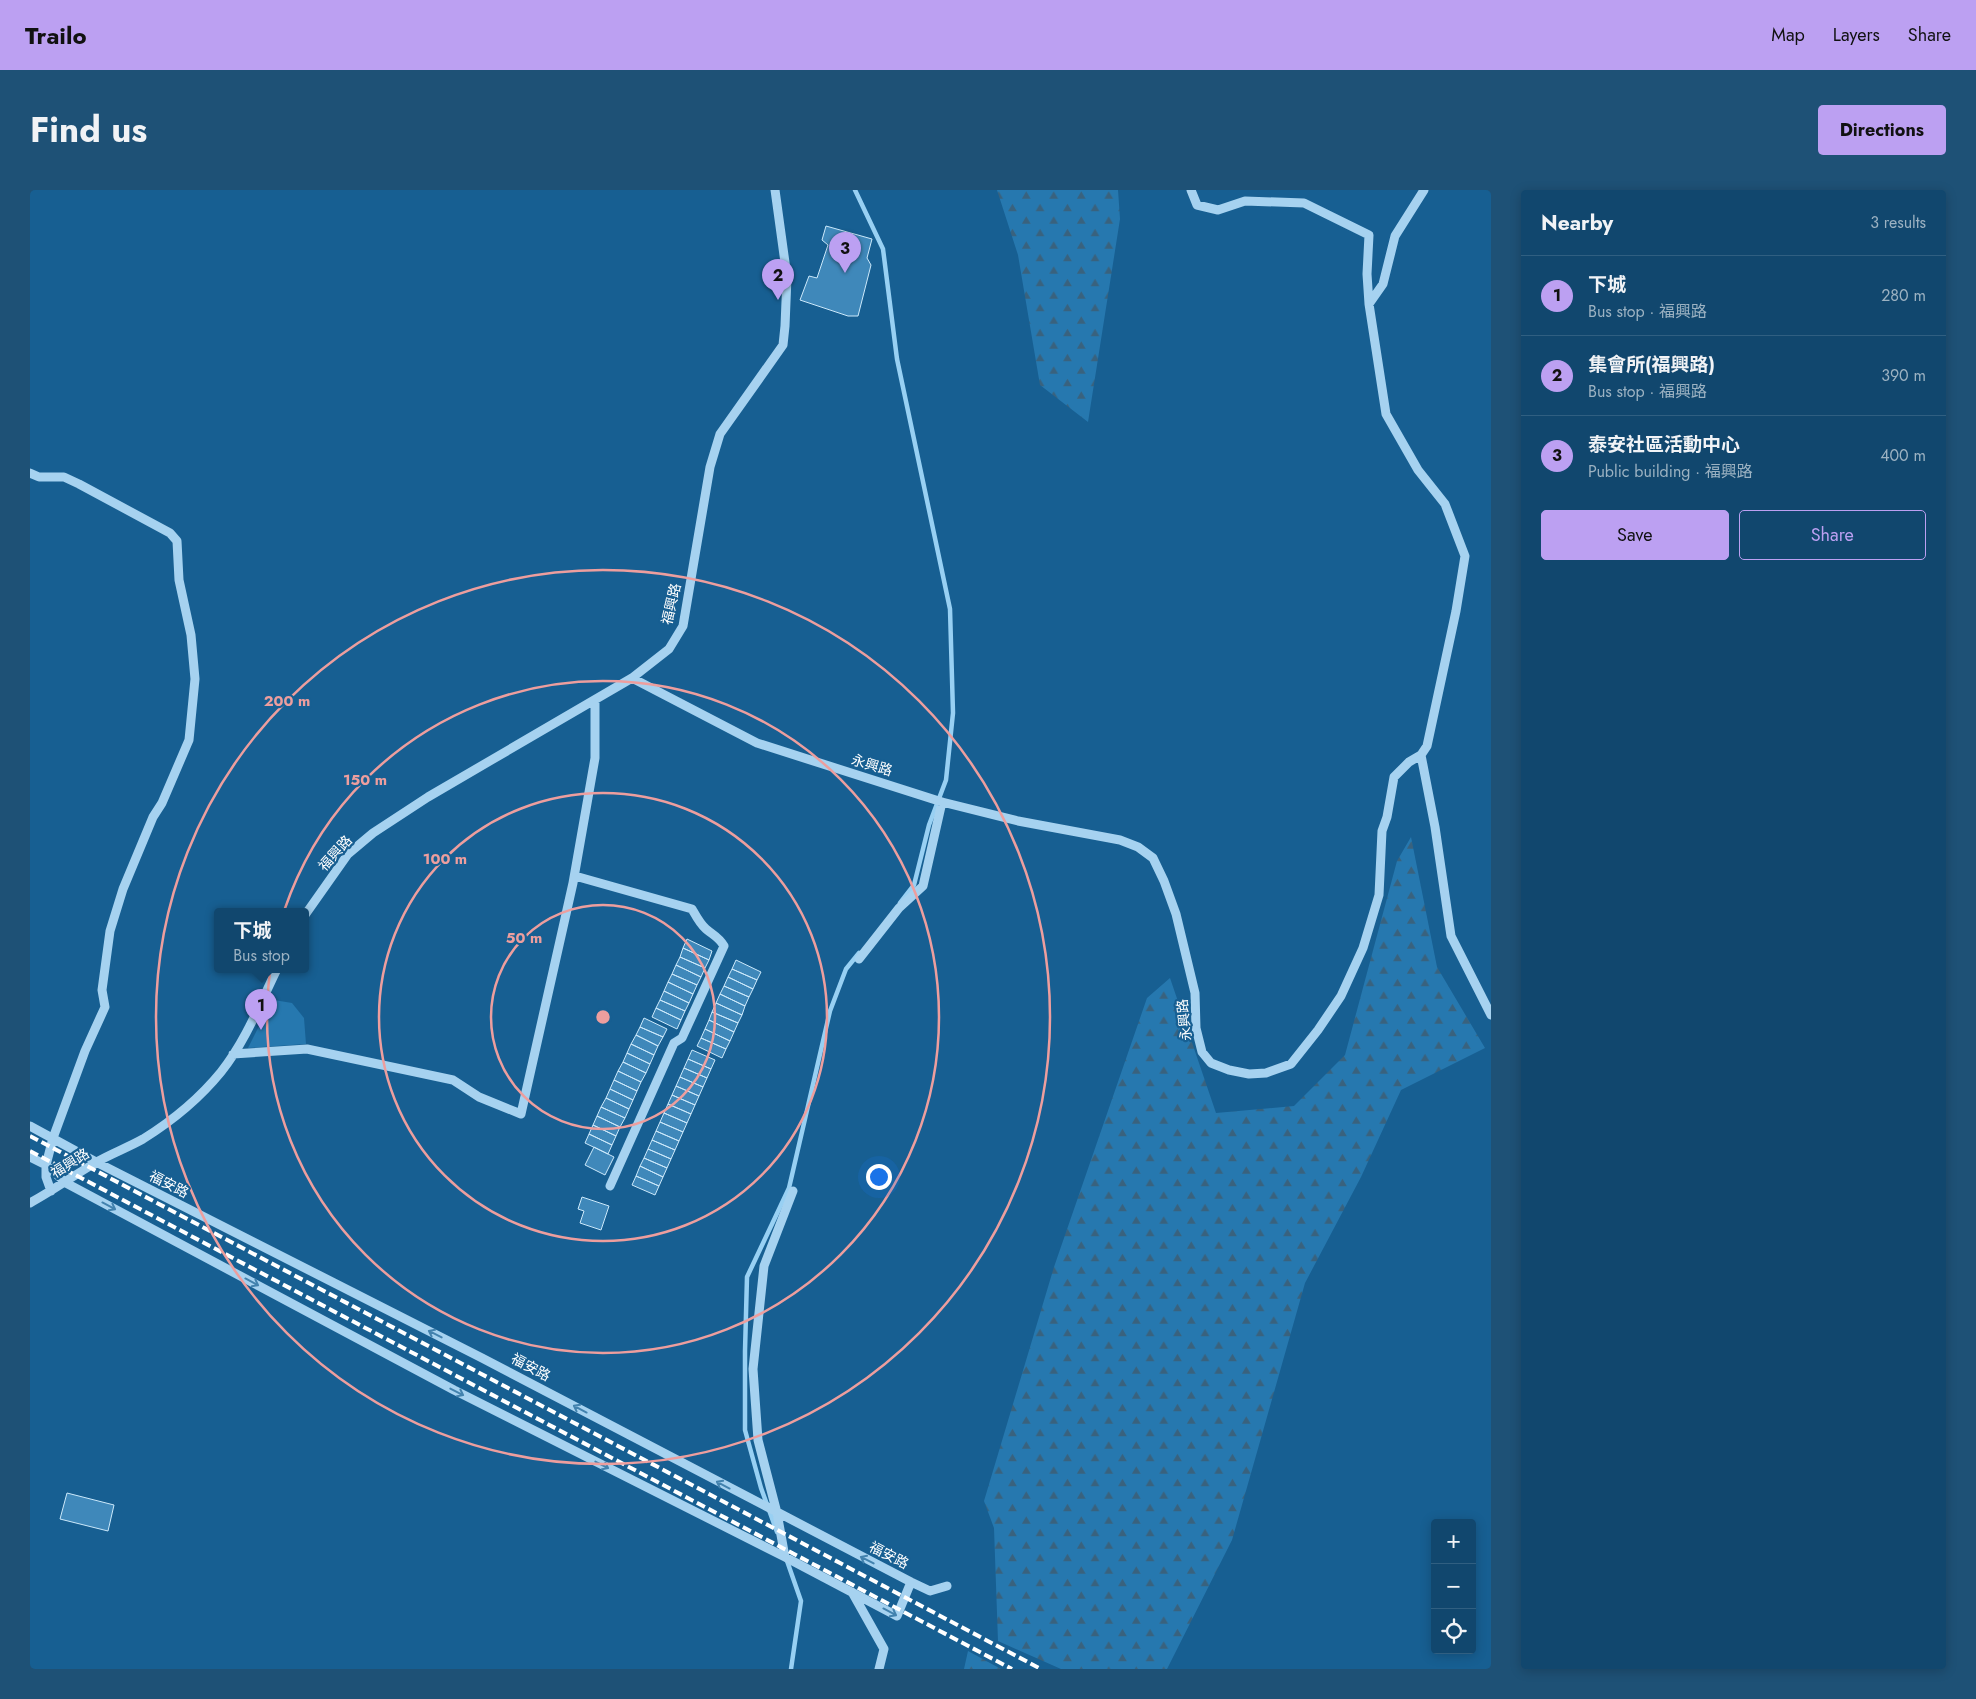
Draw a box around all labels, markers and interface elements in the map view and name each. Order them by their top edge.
text: Trailo [25,18,87,53]
text: Map [1771,22,1805,48]
text: Layers [1833,22,1880,48]
text: Share [1908,22,1951,48]
text: Find us [30,105,147,155]
button: Directions [1818,105,1946,155]
text: Nearby [1541,208,1613,238]
text: 3 results [1870,211,1926,234]
pin: 3 [829,232,861,273]
pin: 2 [762,259,794,300]
text: 下城 [1588,271,1626,298]
text: 1 [1553,284,1561,307]
text: 280 m [1881,284,1926,307]
text: Bus stop · 福興路 [1588,300,1707,323]
text: 集會所(福興路) [1588,351,1715,378]
text: 2 [1552,364,1562,387]
text: 390 m [1881,364,1926,387]
text: Bus stop · 福興路 [1588,380,1707,403]
text: 泰安社區活動中心 [1588,431,1740,458]
text: 3 [1552,444,1562,467]
text: 400 m [1880,444,1926,467]
text: Public building · 福興路 [1588,460,1753,483]
button: Save [1541,510,1729,560]
button: Share [1739,510,1926,560]
street label: 福興路 [657,581,685,627]
text: 200 m [264,690,310,712]
street label: 永興路 [849,749,895,781]
text: 150 m [343,769,387,791]
street label: 福興路 [314,831,356,875]
text: 100 m [423,848,467,870]
popup [214,908,309,973]
text: 下城 [233,917,271,944]
text: 50 m [506,927,542,949]
text: Bus stop [233,944,290,967]
pin: 1 [245,989,277,1030]
street label: 永興路 [1172,998,1196,1042]
centre of rings [594,1008,612,1026]
street label: 福興路 [47,1143,93,1183]
your location [866,1164,892,1190]
street label: 福安路 [146,1166,192,1202]
one-way arrow [101,1202,116,1211]
one-way arrow [244,1278,259,1288]
one-way arrow [428,1329,443,1339]
street label: 福安路 [508,1348,554,1386]
one-way arrow [449,1388,464,1397]
one-way arrow [572,1404,587,1414]
one-way arrow [595,1460,610,1470]
one-way arrow [717,1479,731,1489]
map controls [1431,1519,1476,1654]
button: + [1431,1519,1476,1564]
street label: 福安路 [866,1537,912,1573]
one-way arrow [860,1555,875,1565]
button: − [1431,1564,1476,1609]
one-way arrow [882,1607,897,1617]
button: locate [1431,1609,1476,1654]

